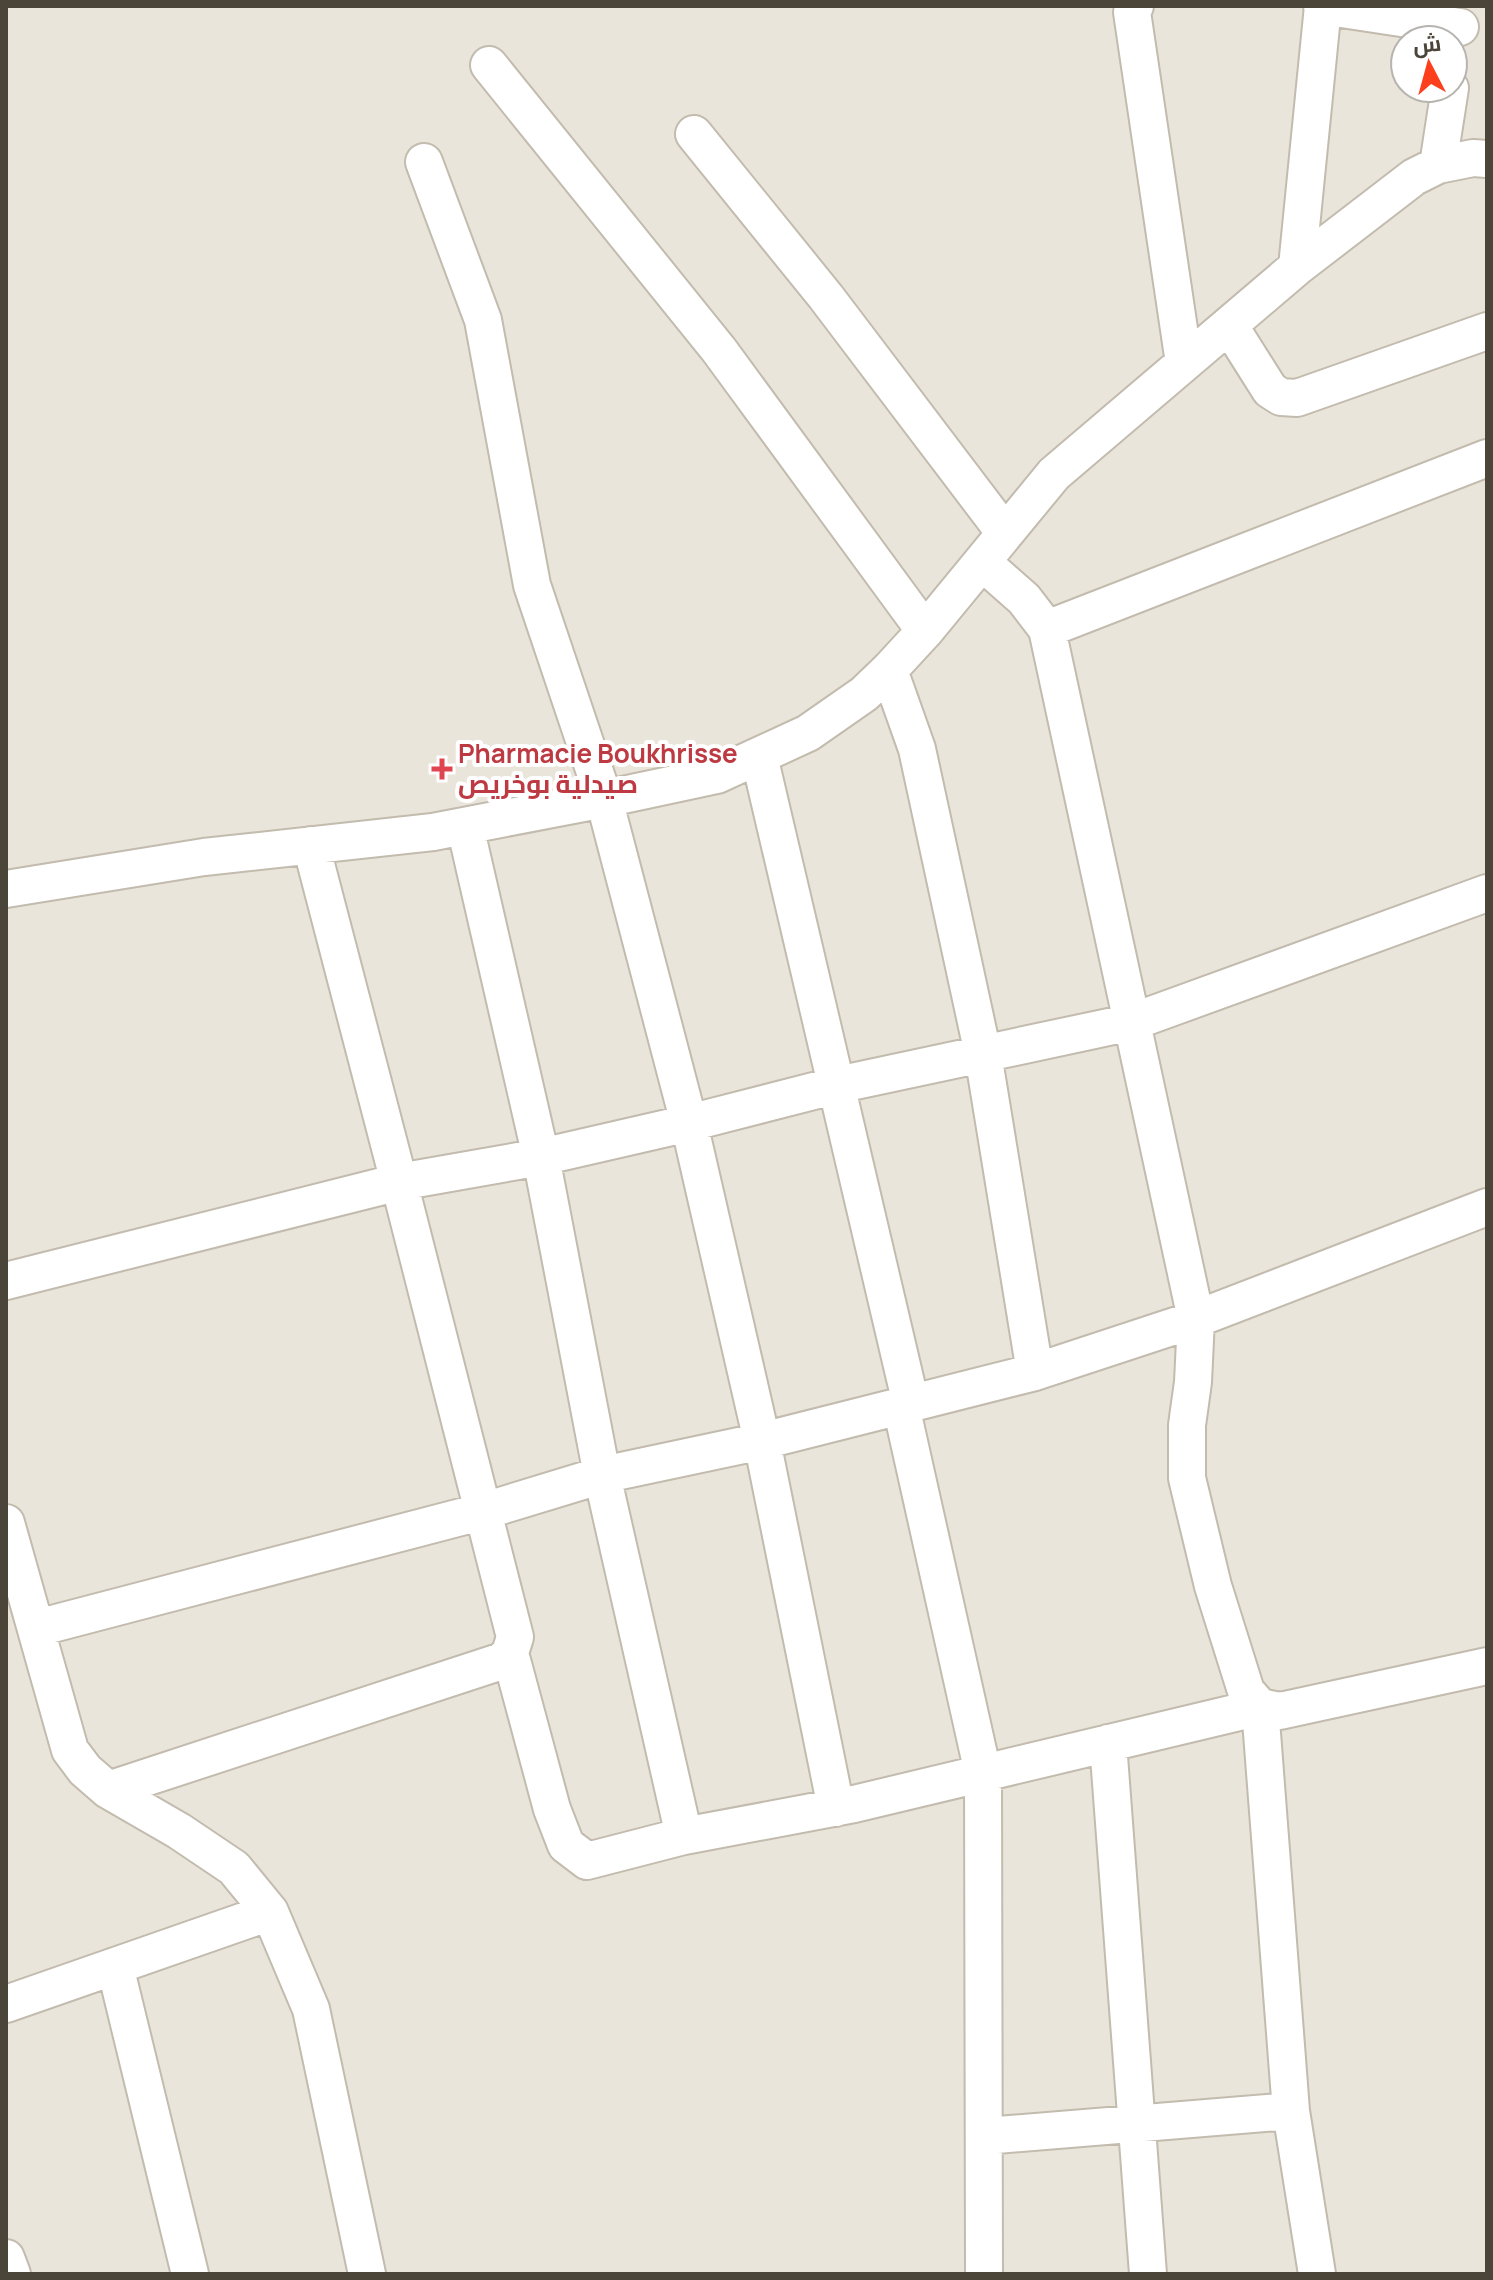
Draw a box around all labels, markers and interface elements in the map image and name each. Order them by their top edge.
north arrow [1389,24,1469,104]
text: ش [1411,28,1443,61]
place label: Pharmacie Boukhrisse صيدلية بوخريص [458,735,738,801]
marker: Pharmacie Boukhrisse صيدلية بوخريص [433,760,451,778]

